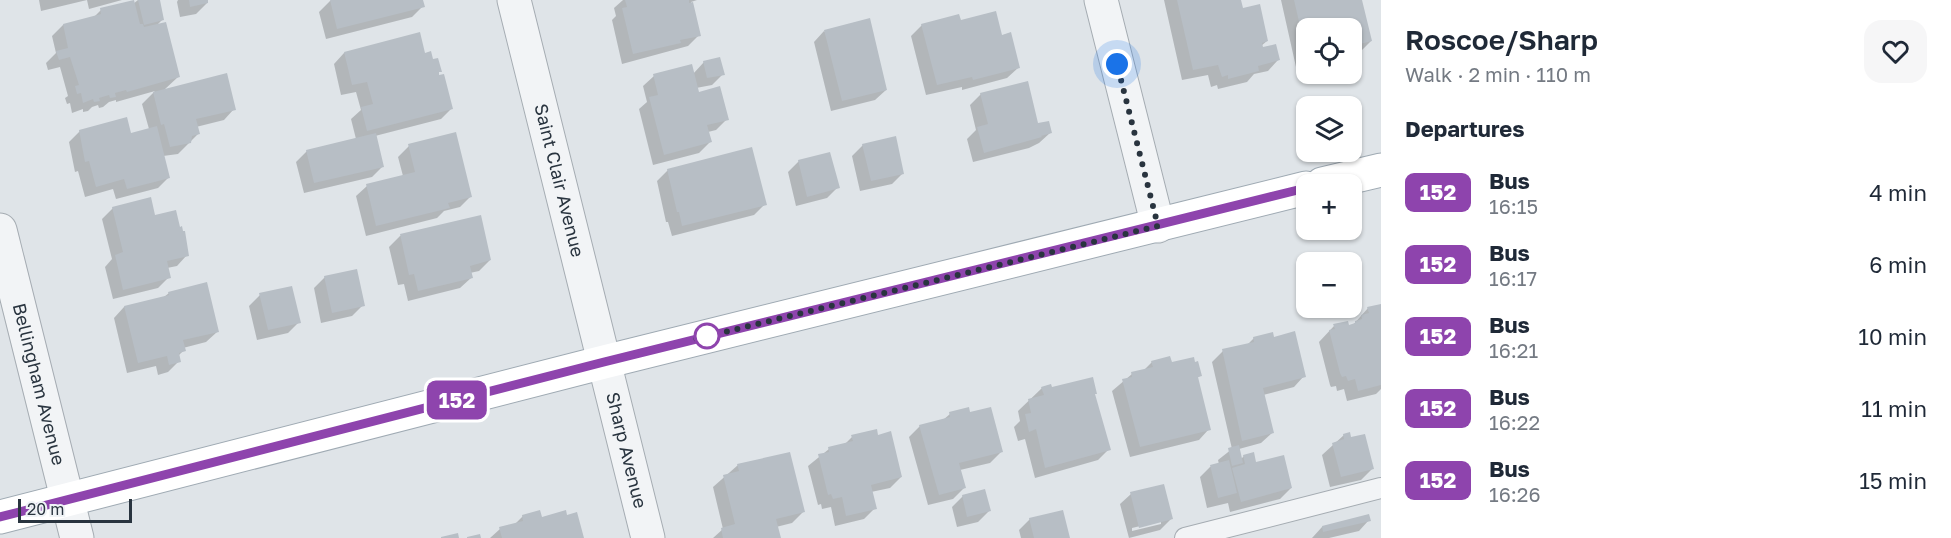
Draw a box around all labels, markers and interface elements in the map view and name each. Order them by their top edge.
map controls [1296,18,1362,318]
button: locate [1296,18,1362,84]
button: heart [1864,20,1927,83]
text: Roscoe/Sharp [1405,23,1598,56]
your location [1102,49,1132,79]
text: Walk · 2 min · 110 m [1405,62,1591,86]
button: layers [1296,96,1362,162]
street label: Saint Clair Avenue [530,101,590,259]
text: Departures [1405,115,1524,142]
text: Bus [1489,167,1530,194]
button: + [1296,174,1362,240]
text: 152 [1420,179,1456,205]
text: 4 min [1869,179,1927,206]
text: 16:15 [1489,194,1538,218]
text: Bus [1489,239,1530,266]
text: 152 [1420,251,1456,277]
text: 6 min [1869,251,1927,278]
button: − [1296,252,1362,318]
text: 16:17 [1489,266,1537,290]
street label: Bellingham Avenue [9,301,70,467]
text: Bus [1489,311,1530,338]
unlabelled marker [694,323,720,349]
text: 152 [1420,323,1456,349]
text: 10 min [1858,323,1927,350]
text: 16:21 [1489,338,1538,362]
line badge: 152 [422,380,492,420]
text: Bus [1489,383,1530,410]
text: 152 [439,387,475,413]
street label: Sharp Avenue [602,390,652,510]
text: 152 [1420,395,1456,421]
text: 11 min [1861,395,1927,422]
text: 16:22 [1489,410,1540,434]
text: Bus [1489,455,1530,482]
text: 152 [1420,467,1456,493]
text: 15 min [1859,467,1927,494]
text: 16:26 [1489,482,1541,506]
scale bar [18,496,132,524]
text: 20 m [27,499,64,519]

